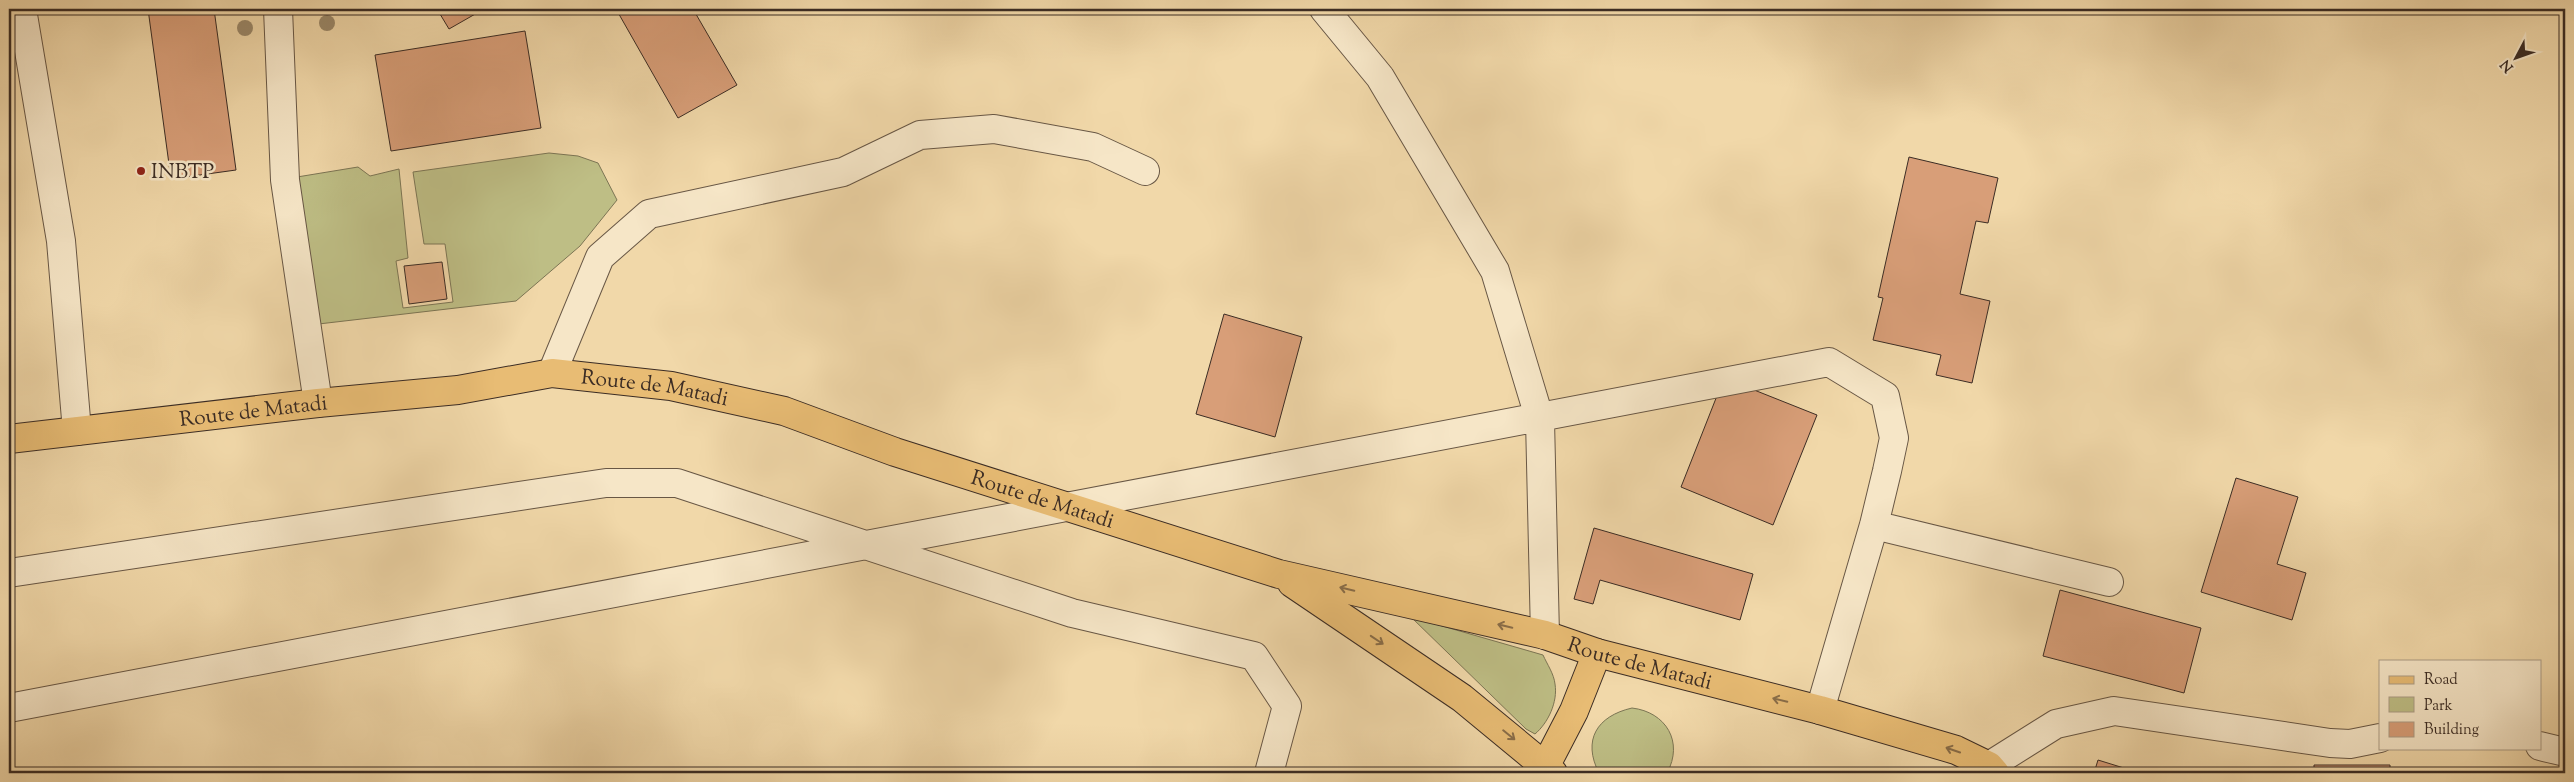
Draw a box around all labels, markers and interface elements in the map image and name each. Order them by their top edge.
north arrow [2492,32,2542,82]
text: N [2496,54,2519,76]
place label: INBTP [151,158,214,188]
marker: INBTP [135,165,147,177]
street label: Route de Matadi [579,363,731,415]
street label: Route de Matadi [178,389,329,436]
street label: Route de Matadi [967,464,1118,538]
one-way arrow [1339,584,1355,593]
one-way arrow [1498,621,1514,630]
street label: Route de Matadi [1563,631,1715,699]
one-way arrow [1370,635,1384,645]
legend [2379,660,2542,750]
text: Road [2424,670,2458,691]
one-way arrow [1772,695,1788,704]
text: Park [2424,696,2453,717]
text: Building [2424,720,2479,741]
one-way arrow [1502,730,1515,741]
one-way arrow [1946,745,1961,754]

